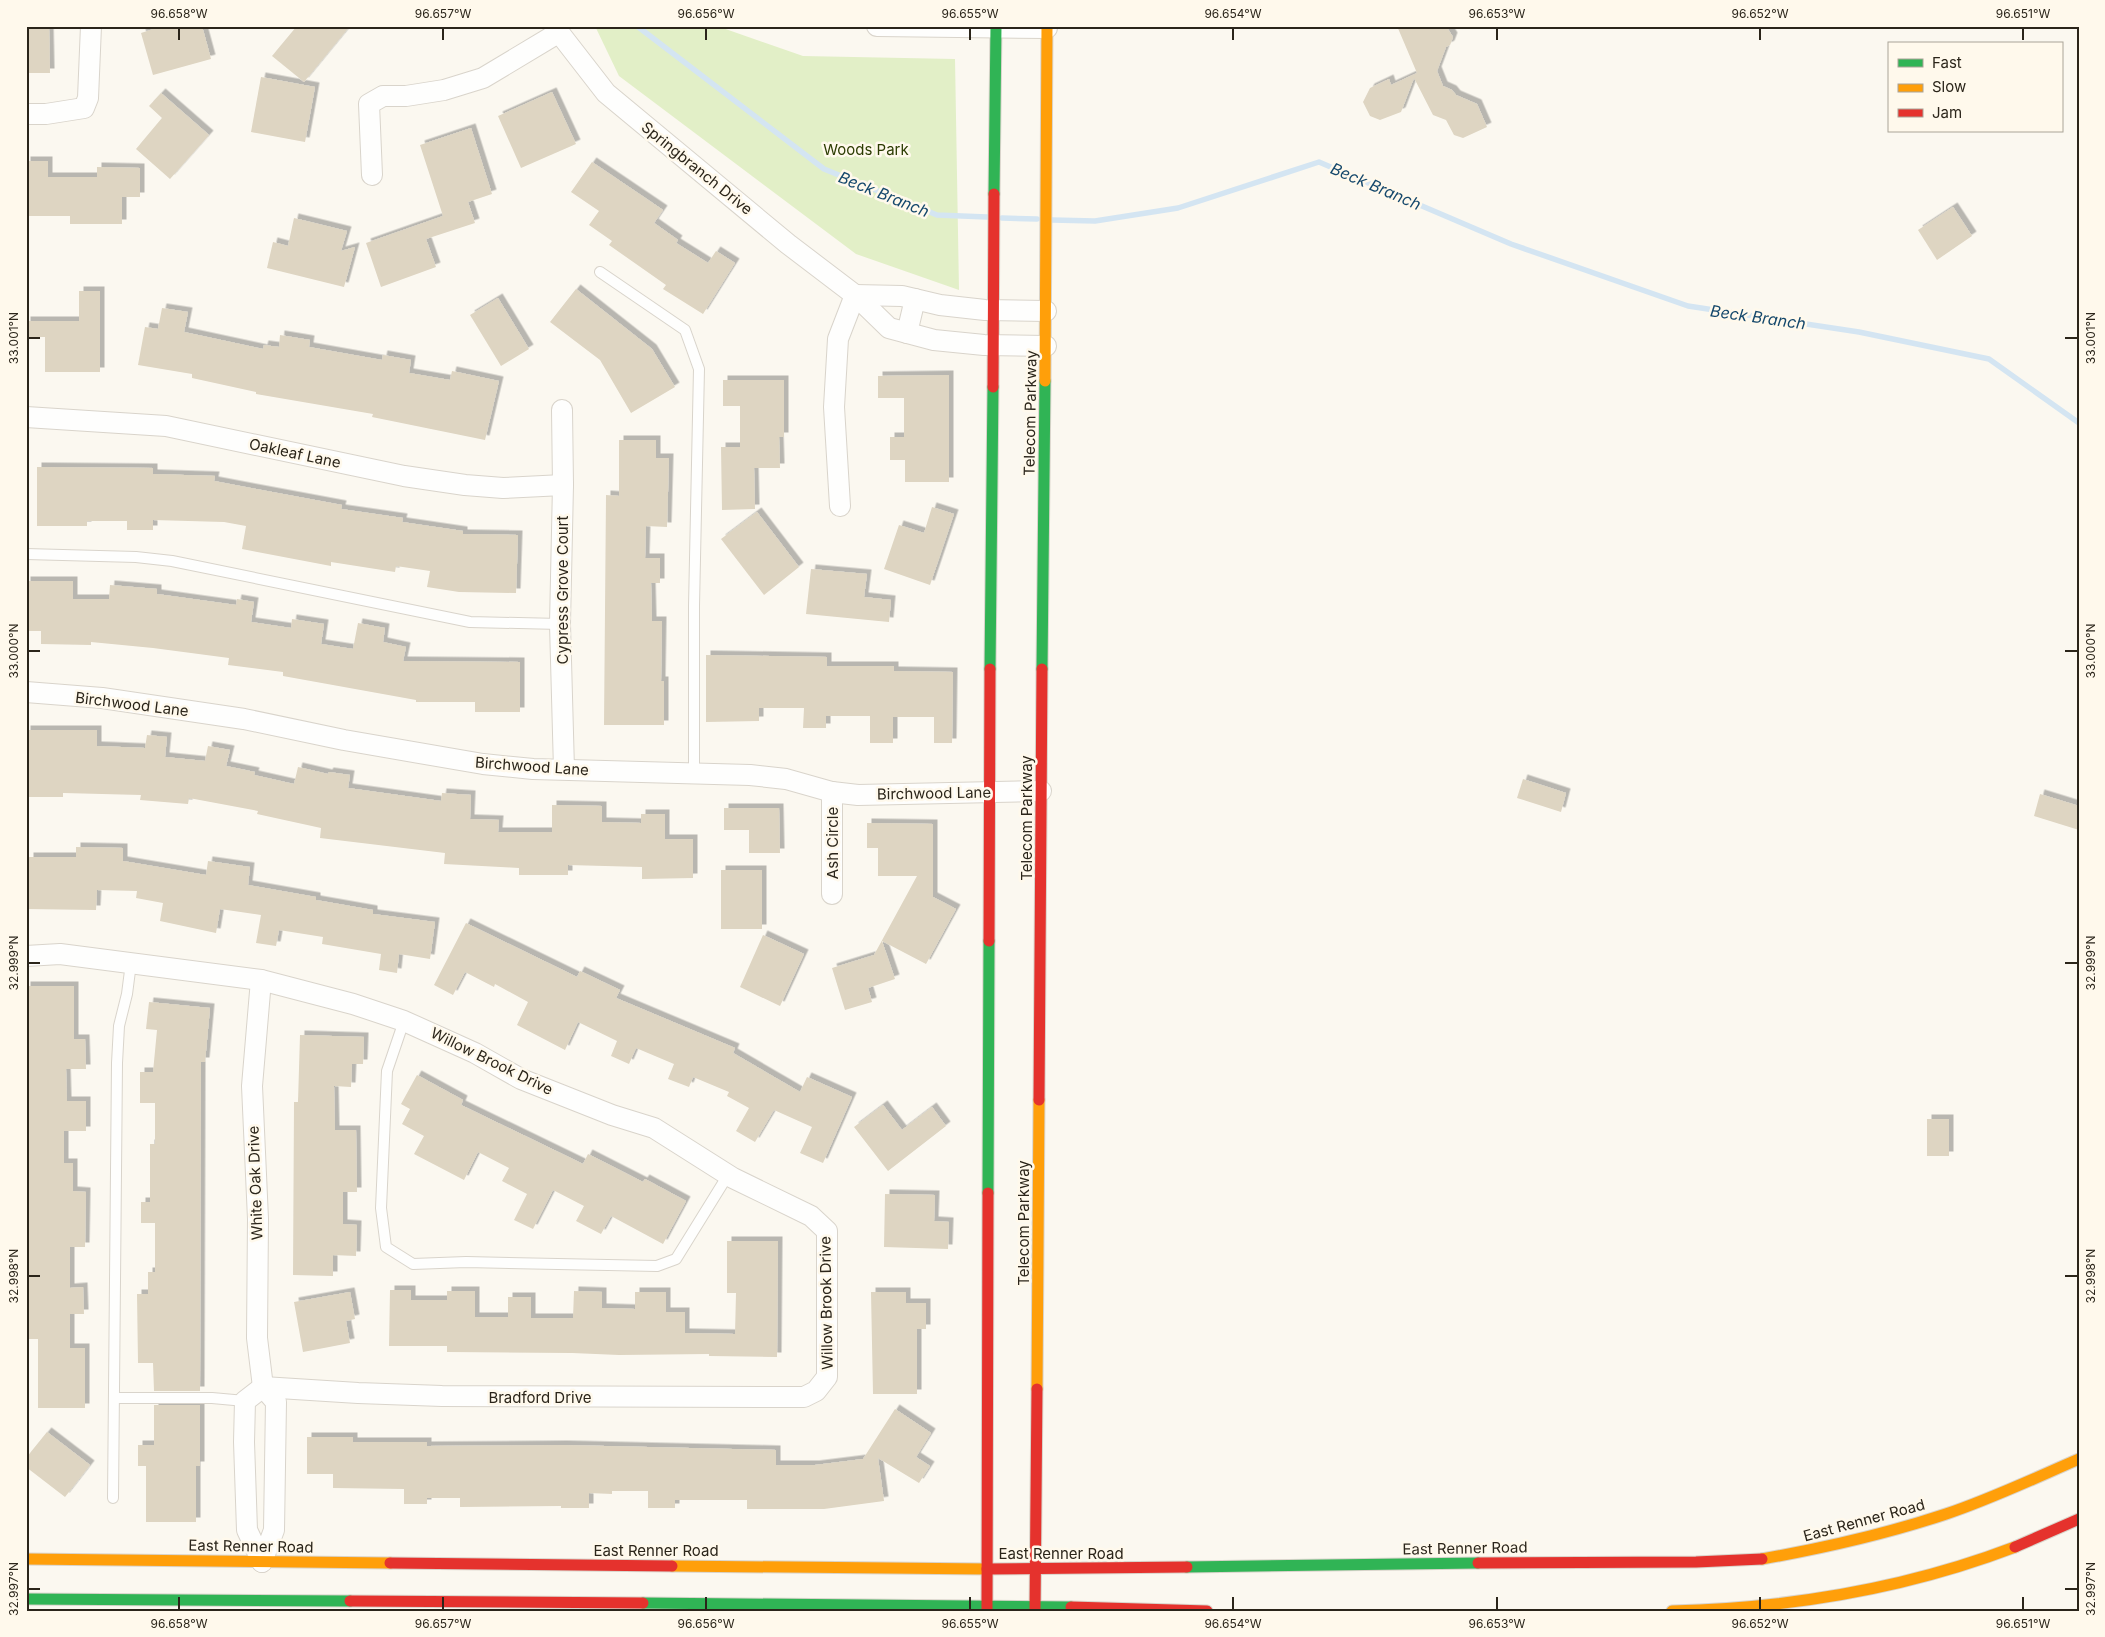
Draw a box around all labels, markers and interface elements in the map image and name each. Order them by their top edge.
text: 96.658°W [151,6,208,21]
text: 96.657°W [415,6,471,21]
text: 96.656°W [677,6,735,21]
text: 96.655°W [942,6,999,21]
text: 96.654°W [1204,6,1262,21]
text: 96.653°W [1469,6,1526,21]
text: 96.652°W [1732,6,1789,21]
text: 96.651°W [1996,6,2050,21]
legend [1888,42,2062,132]
text: Fast [1932,53,1962,72]
text: Slow [1932,77,1966,96]
text: Jam [1932,103,1962,122]
street label: Springbranch Drive [638,117,756,219]
park label: Woods Park [823,140,909,159]
water label: Beck Branch [1328,158,1424,214]
water label: Beck Branch [836,167,932,221]
water label: Beck Branch [1709,300,1807,334]
text: 33.001°N [6,312,21,364]
text: 33.001°N [2083,312,2098,364]
street label: Telecom Parkway [1019,349,1041,476]
street label: Oakleaf Lane [247,434,343,472]
street label: Cypress Grove Court [553,516,572,664]
text: 33.000°N [6,624,21,678]
text: 33.000°N [2083,624,2098,678]
street label: Birchwood Lane [74,688,190,720]
street label: Birchwood Lane [474,753,590,779]
street label: Telecom Parkway [1017,755,1036,881]
street label: Birchwood Lane [877,783,991,803]
street label: Ash Circle [823,807,842,879]
text: 32.999°N [6,936,21,990]
text: 32.999°N [2083,936,2098,990]
street label: Willow Brook Drive [428,1023,556,1099]
street label: White Oak Drive [244,1125,266,1241]
street label: Telecom Parkway [1014,1160,1033,1286]
street label: Willow Brook Drive [815,1236,837,1370]
text: 32.998°N [6,1249,21,1303]
text: 32.998°N [2083,1249,2098,1303]
street label: Bradford Drive [488,1388,592,1407]
street label: East Renner Road [1801,1495,1927,1545]
street label: East Renner Road [188,1535,314,1557]
street label: East Renner Road [1402,1537,1528,1559]
street label: East Renner Road [593,1541,719,1560]
street label: East Renner Road [998,1544,1124,1563]
text: 32.997°N [6,1562,21,1616]
text: 32.997°N [2083,1562,2098,1616]
text: 96.658°W [151,1616,208,1631]
text: 96.657°W [415,1616,471,1631]
text: 96.656°W [677,1616,735,1631]
text: 96.655°W [942,1616,999,1631]
text: 96.654°W [1204,1616,1262,1631]
text: 96.653°W [1469,1616,1526,1631]
text: 96.652°W [1732,1616,1789,1631]
text: 96.651°W [1996,1616,2050,1631]

